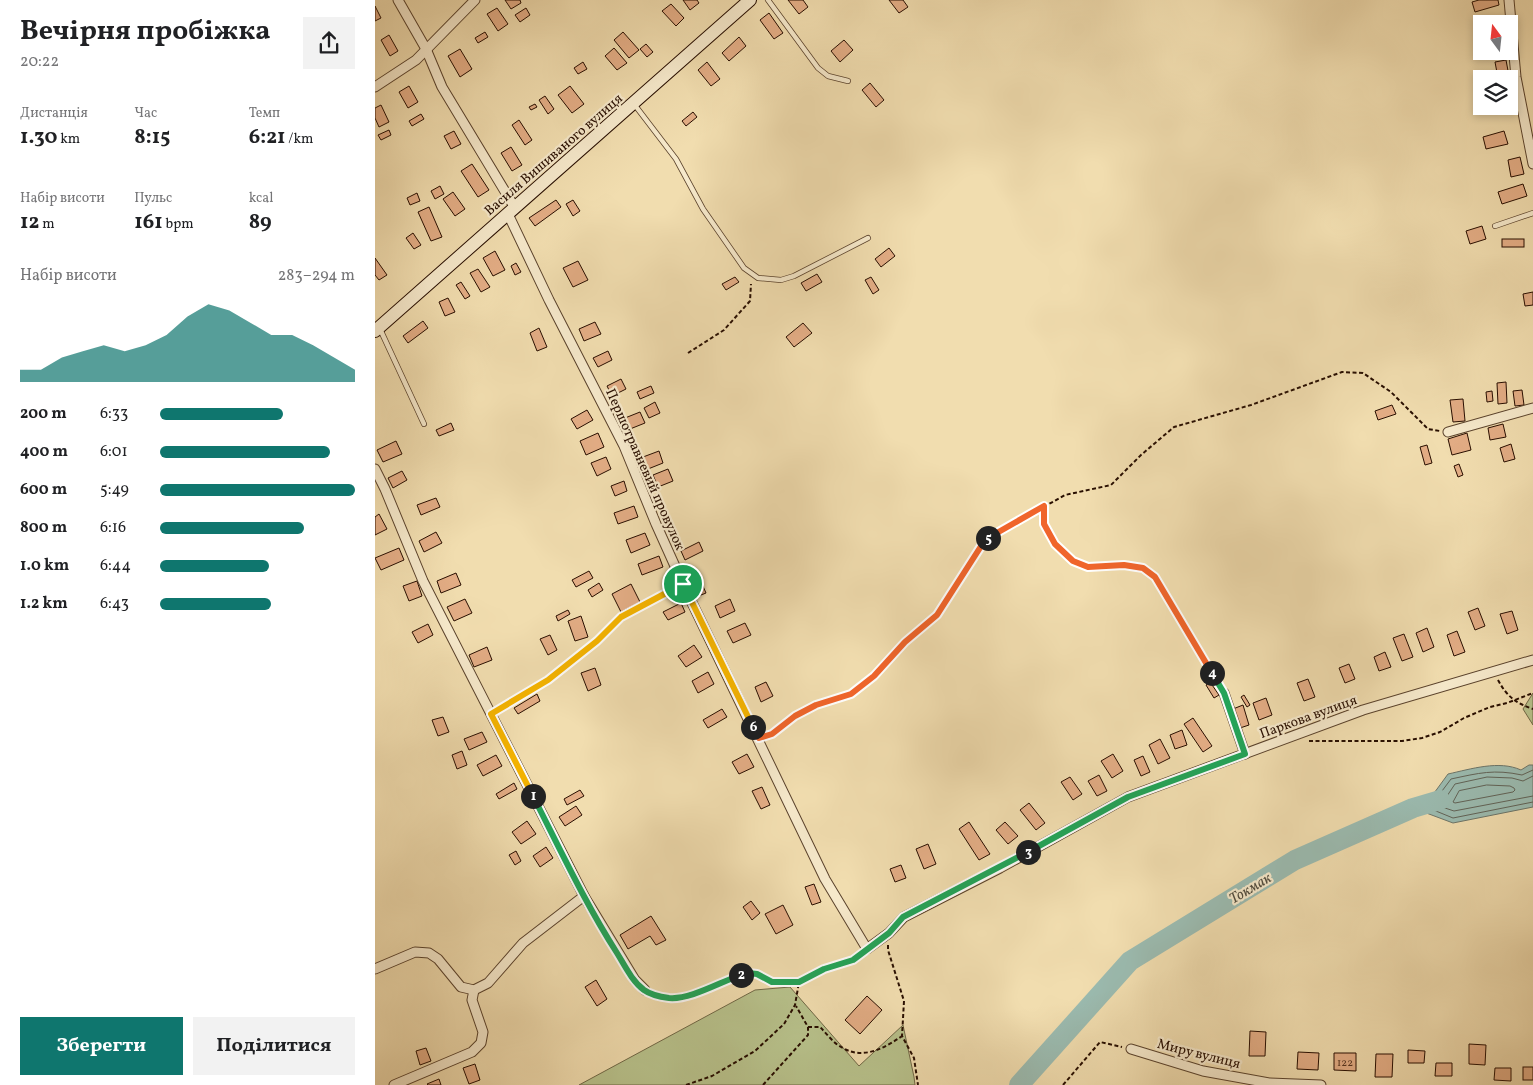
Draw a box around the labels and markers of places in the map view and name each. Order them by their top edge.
pin: 5 [975,526,1001,550]
pin [662,563,704,605]
pin: 4 [1199,660,1225,686]
pin: 6 [741,714,765,740]
pin: 1 [521,784,545,808]
pin: 3 [1015,840,1041,864]
pin: 2 [729,962,753,988]

